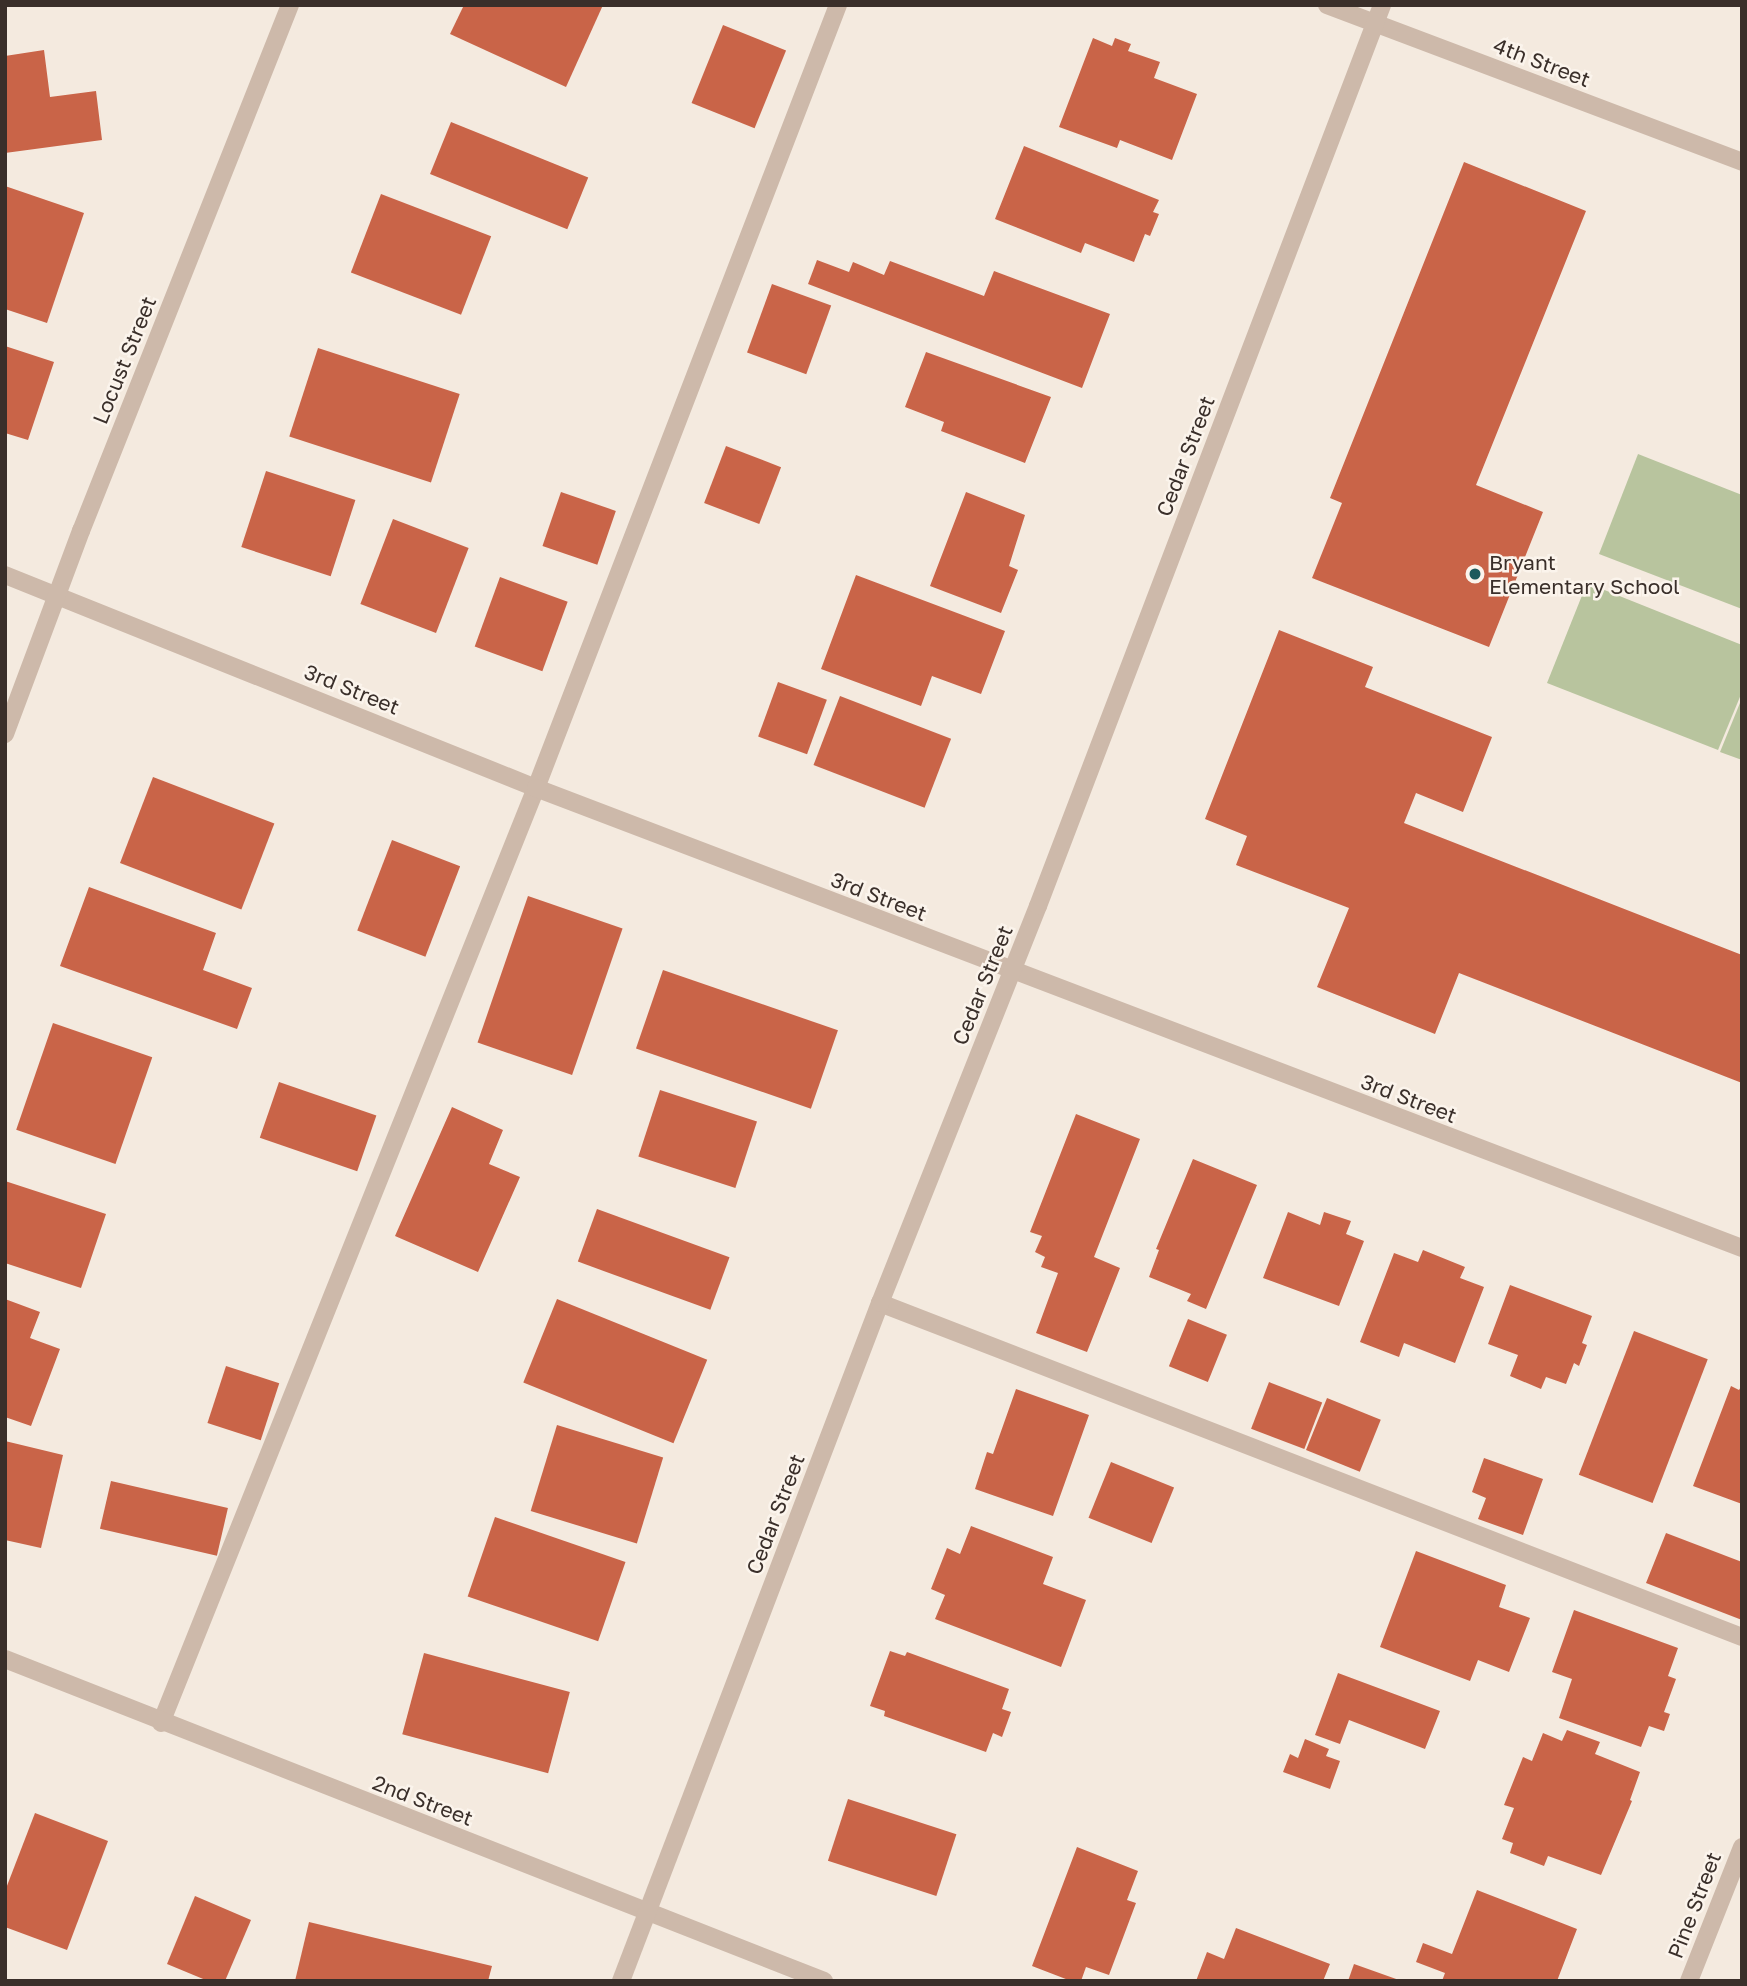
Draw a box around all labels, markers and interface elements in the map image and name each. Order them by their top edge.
street label: 4th Street [1490,32,1594,92]
street label: Locust Street [87,292,161,428]
street label: Cedar Street [1151,392,1219,520]
place label: Bryant Elementary School [1489,549,1680,599]
marker: Bryant Elementary School [1467,566,1483,582]
street label: 3rd Street [301,658,403,720]
street label: 3rd Street [828,866,930,926]
street label: Cedar Street [947,921,1017,1049]
street label: 3rd Street [1358,1068,1460,1128]
street label: Cedar Street [741,1450,809,1578]
street label: 2nd Street [369,1769,477,1831]
street label: Pine Street [1662,1848,1726,1962]

